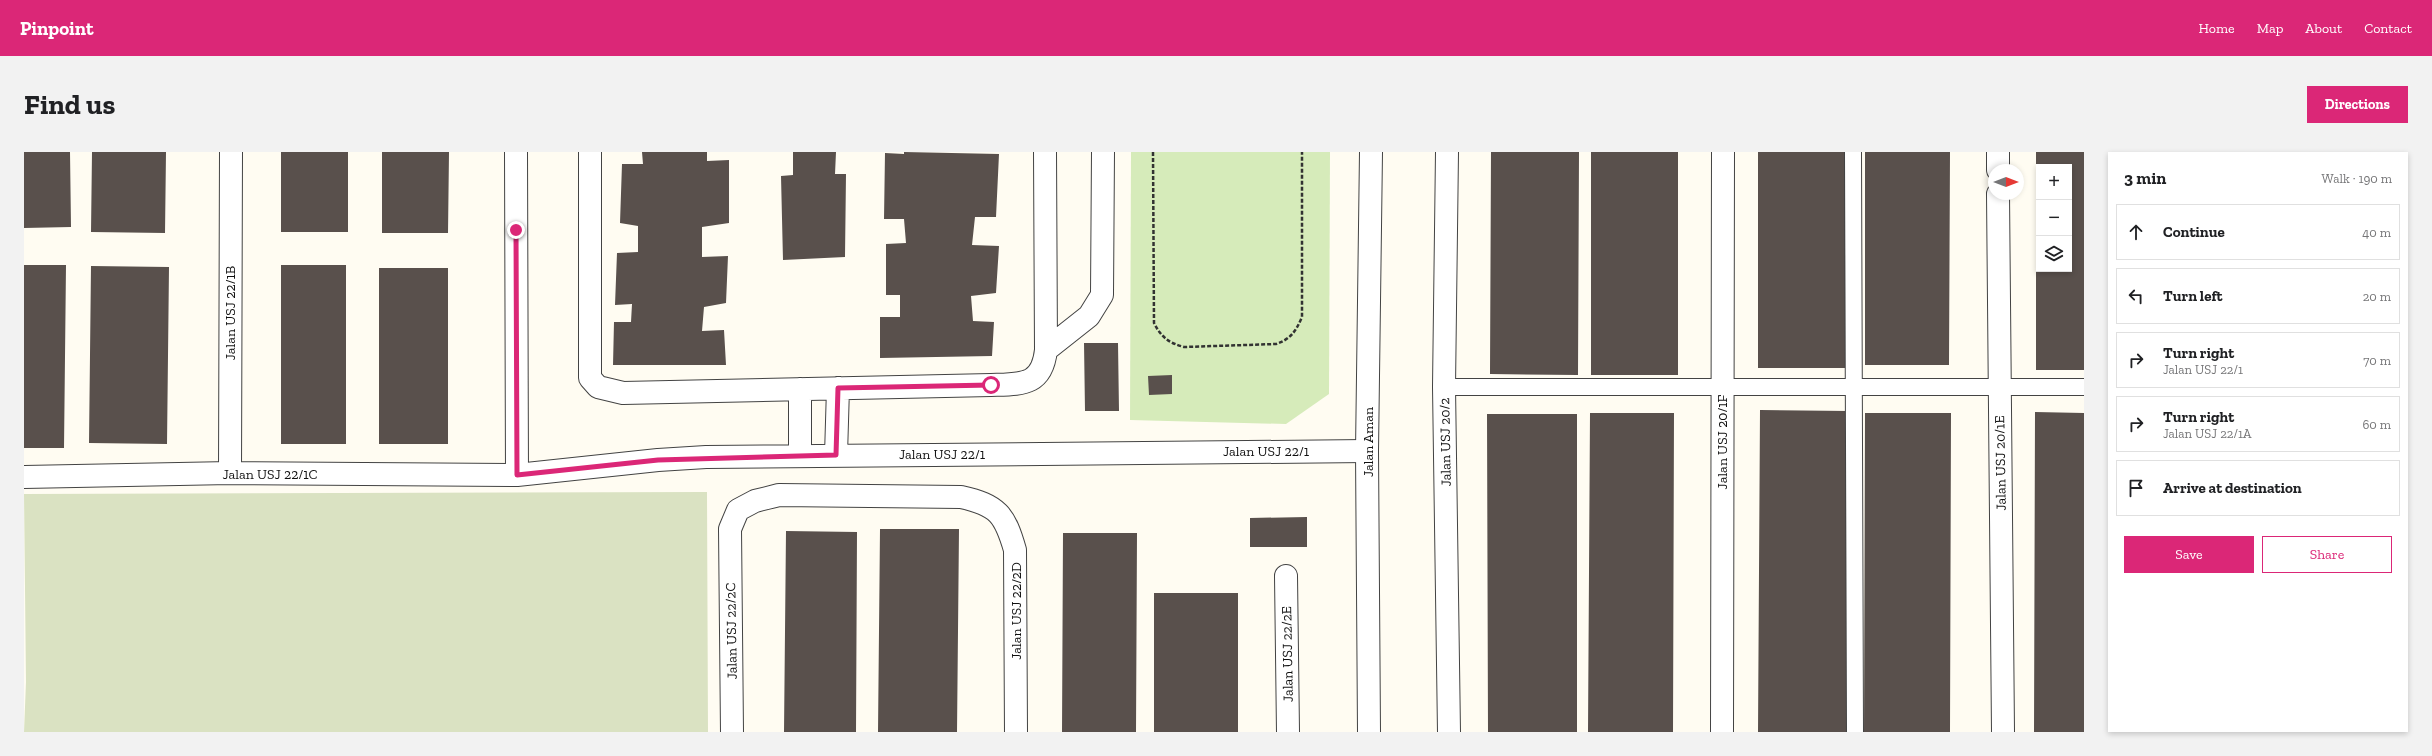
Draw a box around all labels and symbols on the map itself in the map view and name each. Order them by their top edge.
north arrow [1988,164,2024,200]
route end [507,221,525,239]
street label: Jalan USJ 22/1B [222,266,239,360]
route start [982,376,1000,394]
street label: Jalan USJ 20/1F [1714,394,1731,489]
street label: Jalan USJ 20/2 [1436,398,1455,486]
street label: Jalan Aman [1360,407,1377,477]
street label: Jalan USJ 20/1E [1991,415,2010,511]
street label: Jalan USJ 22/1 [1223,443,1310,460]
street label: Jalan USJ 22/1 [899,446,986,463]
street label: Jalan USJ 22/1C [223,466,317,483]
street label: Jalan USJ 22/2D [1008,562,1025,660]
street label: Jalan USJ 22/2C [722,582,741,680]
street label: Jalan USJ 22/2E [1278,606,1297,702]

